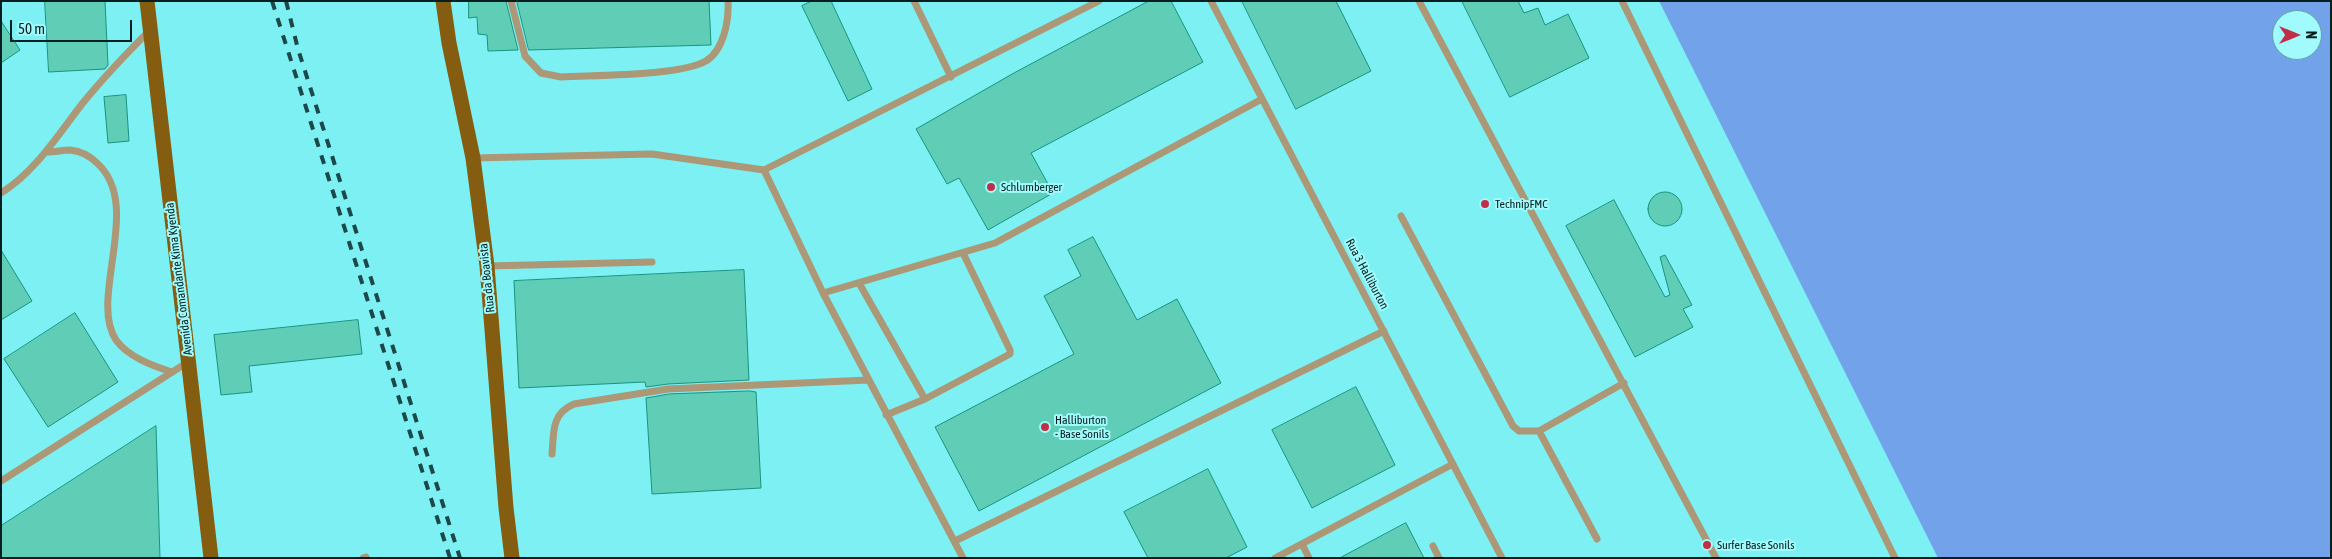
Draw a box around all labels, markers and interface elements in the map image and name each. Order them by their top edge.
scale bar [12,10,135,42]
north arrow [2272,10,2322,60]
text: 50 m [18,20,45,37]
text: N [2303,31,2319,39]
place label: Schlumberger [1001,180,1062,194]
marker: Schlumberger [985,181,997,193]
place label: TechnipFMC [1495,197,1548,211]
marker: TechnipFMC [1479,198,1491,210]
street label: Avenida Comandante Kima Kyenda [162,202,196,356]
street label: Rua 3 Halliburton [1342,236,1392,312]
street label: Rua da Boavista [476,243,498,313]
place label: Halliburton - Base Sonils [1055,413,1109,441]
marker: Halliburton - Base Sonils [1039,421,1051,433]
place label: Surfer Base Sonils [1717,538,1794,552]
marker: Surfer Base Sonils [1701,539,1713,551]

